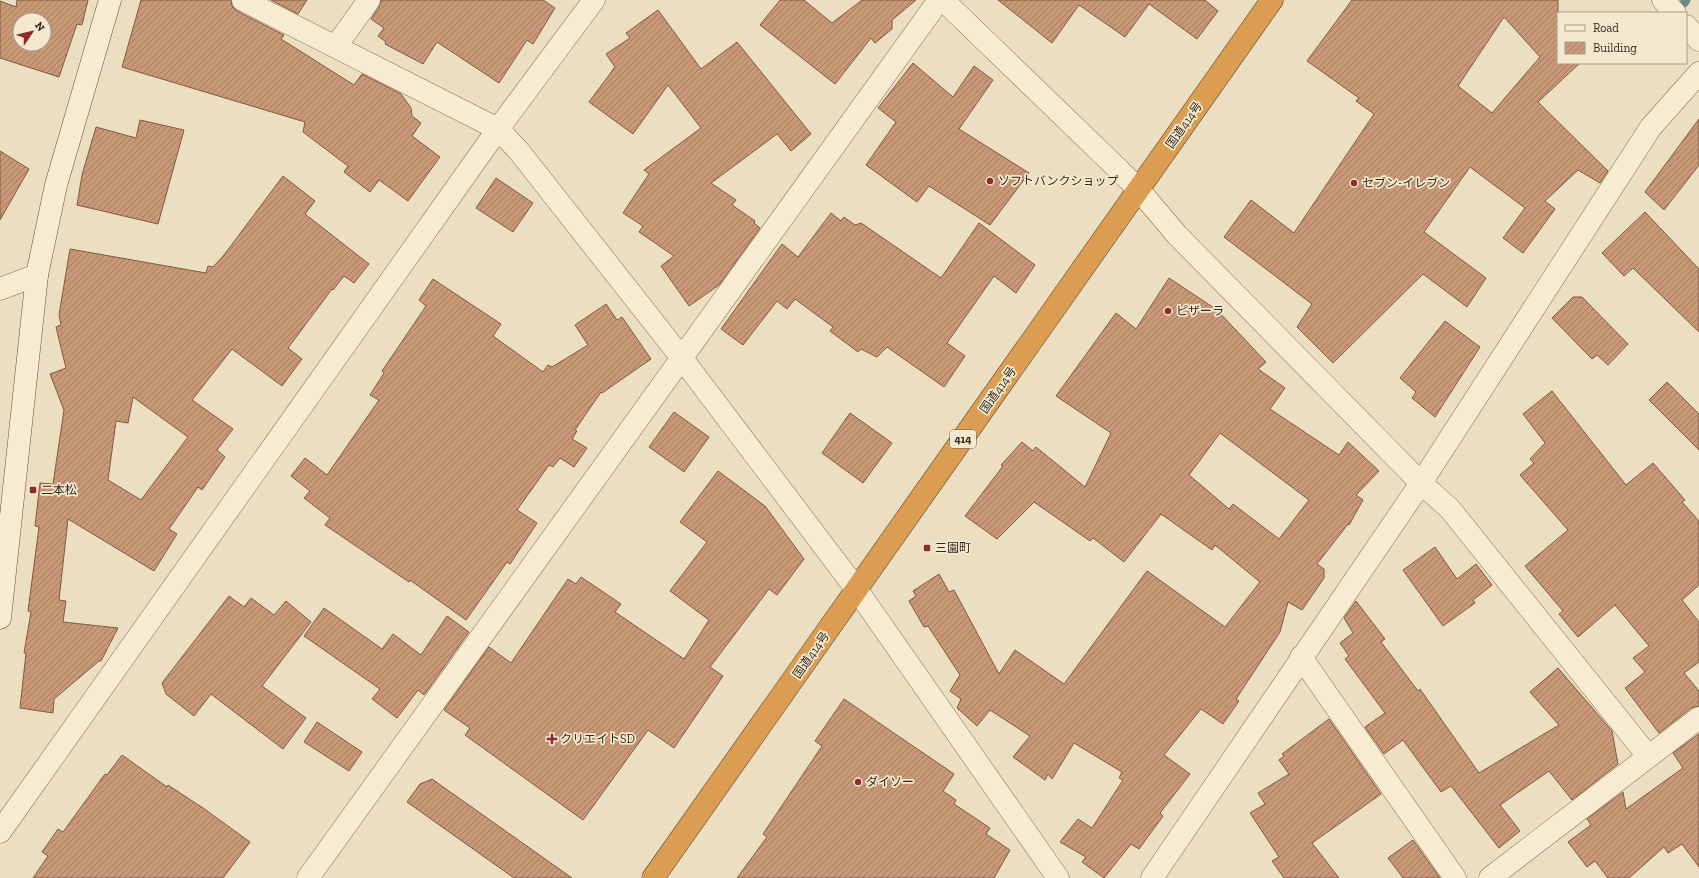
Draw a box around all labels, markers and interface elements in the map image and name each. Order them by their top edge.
north arrow [12,12,52,52]
legend [1557,12,1687,64]
text: N [32,19,48,34]
text: Road [1593,21,1619,35]
text: Building [1593,41,1637,55]
street label: 国道414号 [1163,99,1205,151]
place label: ソフトバンクショップ [998,174,1119,188]
marker: ソフトバンクショップ [985,176,995,186]
place label: セブン-イレブン [1362,176,1450,190]
marker: セブン-イレブン [1349,178,1359,188]
place label: ピザーラ [1176,304,1224,318]
marker: ピザーラ [1163,306,1173,316]
street label: 国道414号 [977,364,1019,416]
road number: 414 [950,430,976,448]
place label: 二本松 [41,483,77,497]
marker: 二本松 [28,485,38,495]
place label: 三園町 [935,541,971,555]
marker: 三園町 [922,543,932,553]
street label: 国道414号 [790,629,832,681]
place label: クリエイトSD [560,732,635,746]
marker: クリエイトSD [547,734,557,744]
place label: ダイソー [866,775,914,789]
marker: ダイソー [853,777,863,787]

